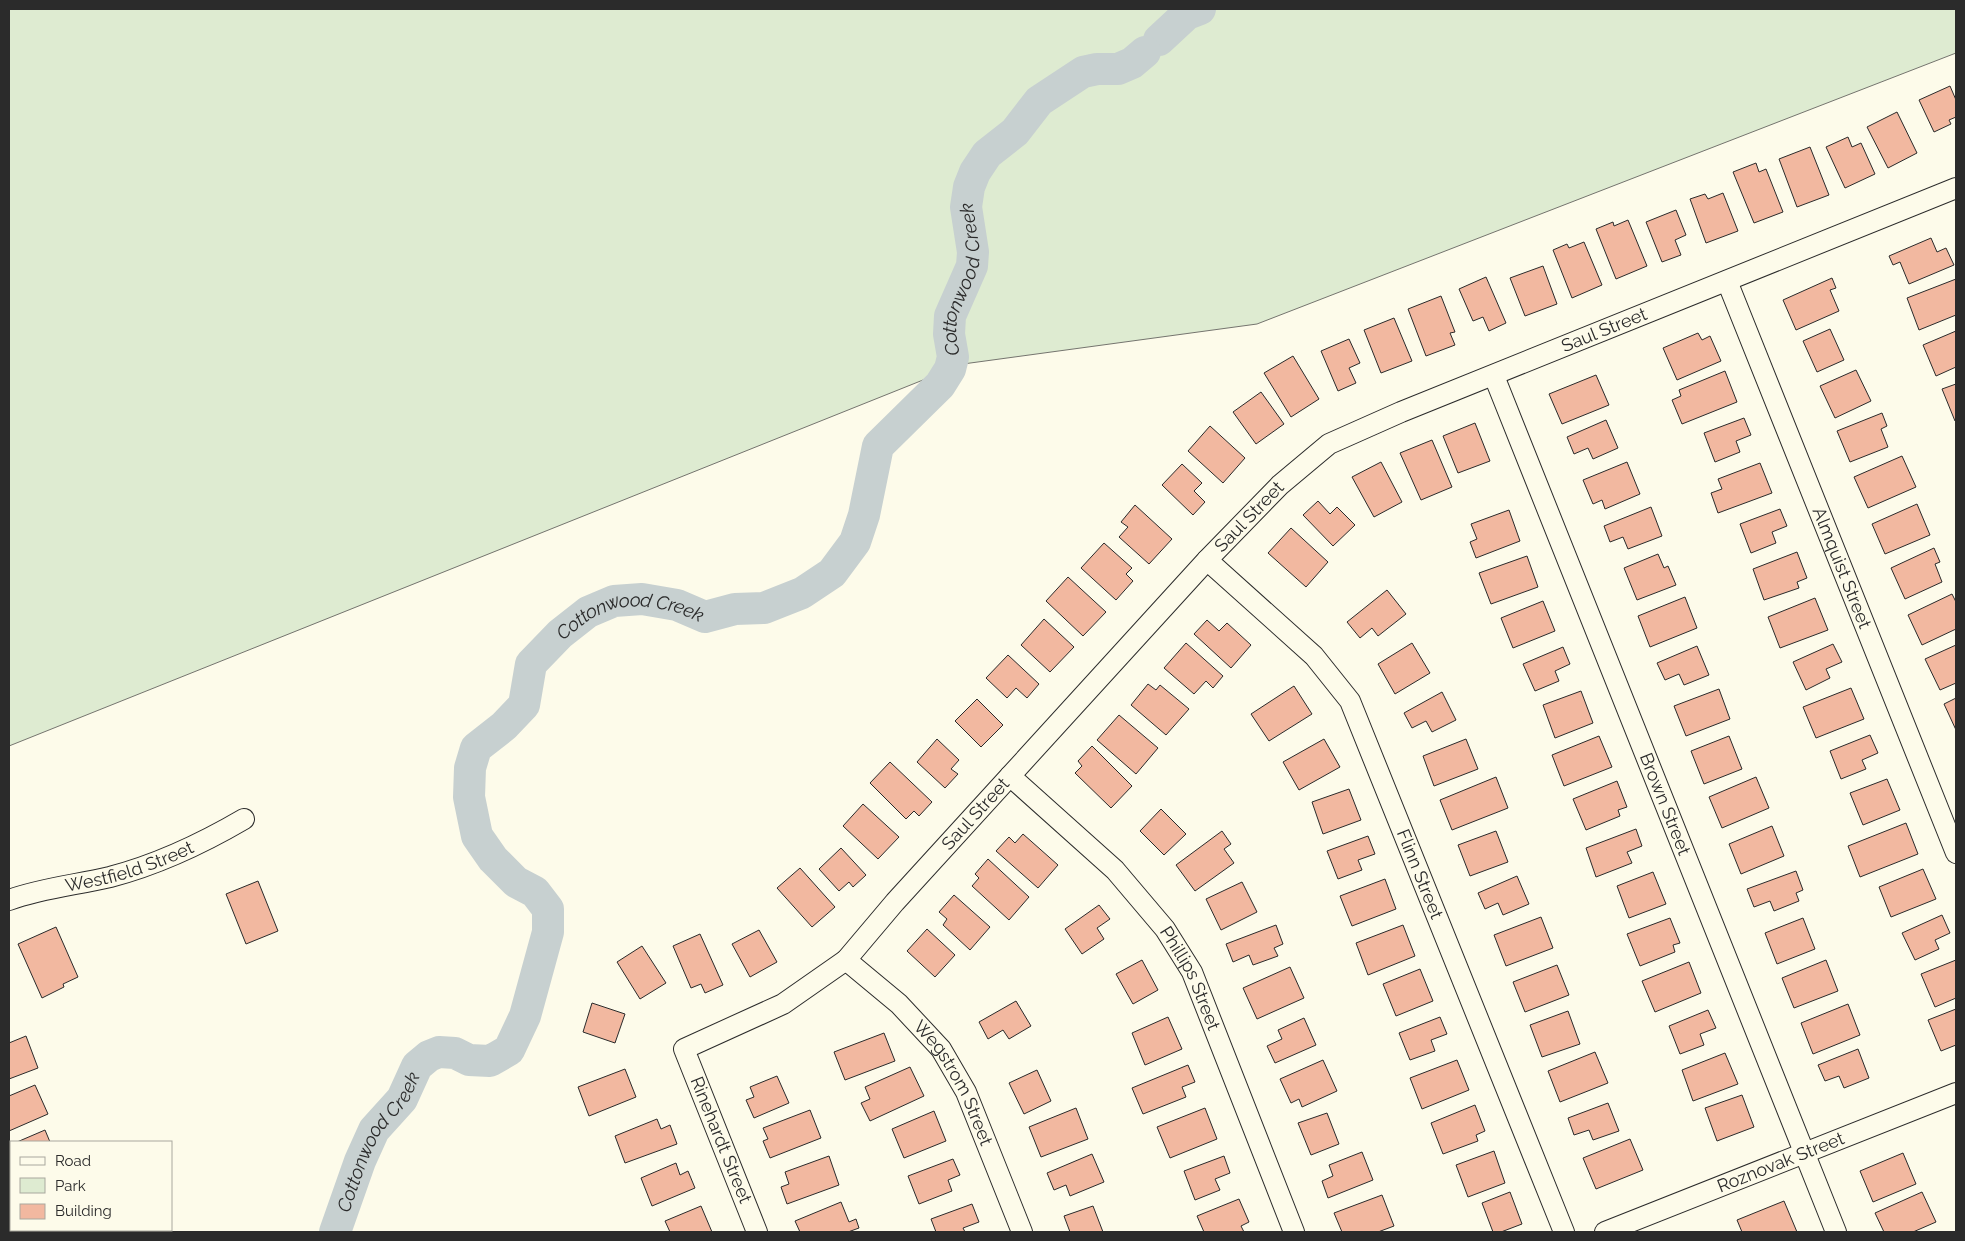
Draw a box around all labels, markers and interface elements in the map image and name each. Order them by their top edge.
water label: Cottonwood Creek [938,202,984,357]
street label: Saul Street [1558,303,1650,356]
street label: Saul Street [1210,477,1288,556]
street label: Almquist Street [1809,504,1876,631]
water label: Cottonwood Creek [552,588,707,644]
street label: Brown Street [1636,750,1695,858]
street label: Saul Street [937,773,1013,854]
street label: Flinn Street [1393,826,1448,922]
street label: Westfield Street [64,836,197,896]
street label: Phillips Street [1156,922,1225,1033]
street label: Wegstrom Street [910,1016,997,1148]
water label: Cottonwood Creek [332,1068,424,1215]
street label: Rinehardt Street [686,1073,756,1206]
street label: Roznovak Street [1714,1127,1847,1197]
legend [10,1141,172,1231]
text: Road [55,1152,91,1170]
text: Park [55,1177,86,1195]
text: Building [55,1202,112,1220]

